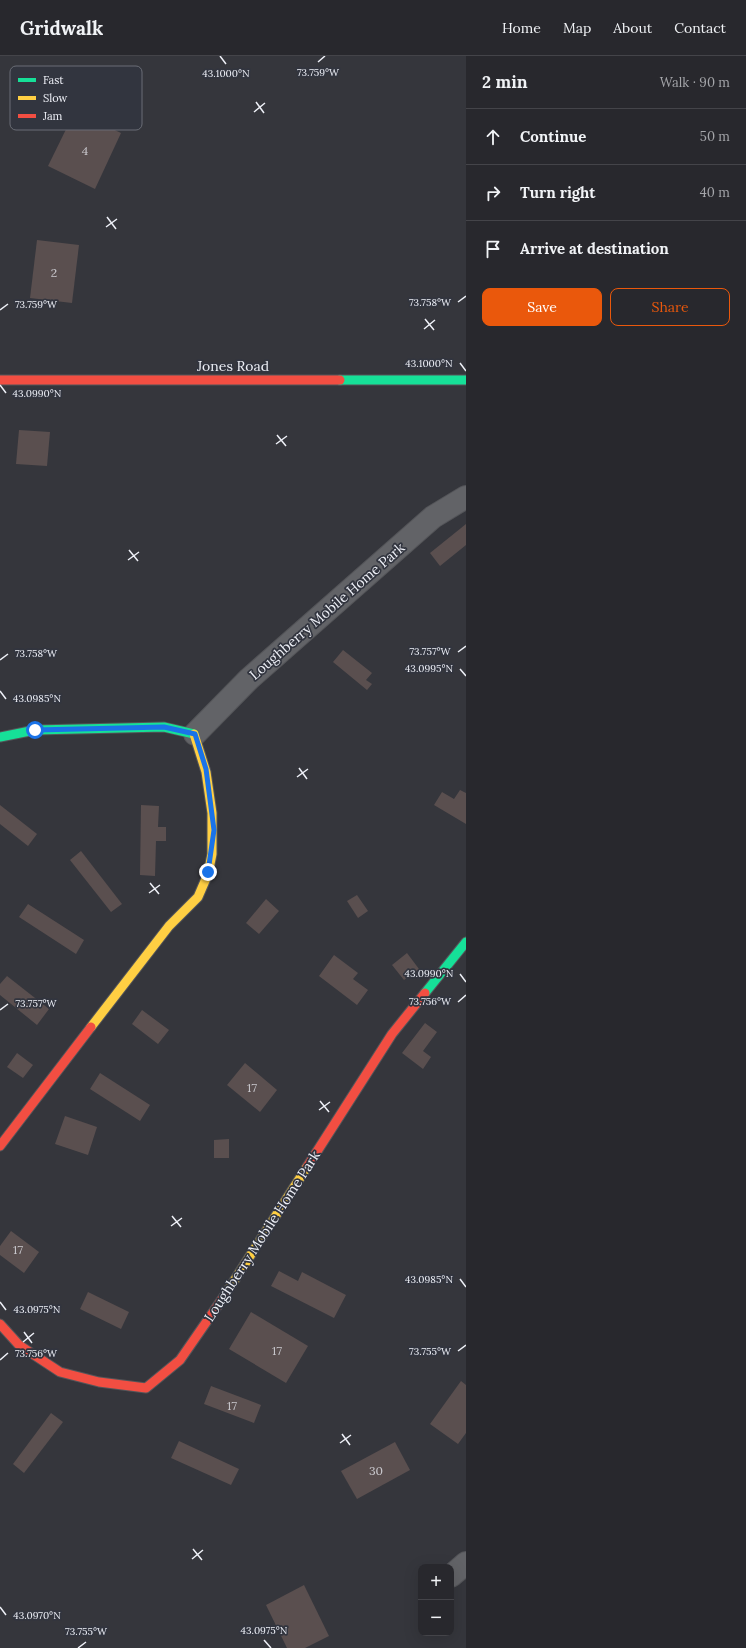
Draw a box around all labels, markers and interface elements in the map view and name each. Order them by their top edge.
text: Gridwalk [20,16,103,40]
text: Home [502,19,541,37]
text: Map [563,19,591,37]
text: About [613,19,652,37]
text: Contact [674,19,726,37]
legend [10,66,142,130]
text: 73.759°W [297,66,340,79]
text: 43.1000°N [202,67,250,80]
text: 2 min [482,71,528,93]
text: Fast [43,73,64,87]
text: Walk · 90 m [660,74,730,91]
text: Slow [43,91,68,105]
text: Jam [42,109,63,123]
icon: ahead [482,126,504,148]
text: Continue [520,127,586,146]
text: 50 m [700,128,730,145]
house number: 4 [82,143,89,158]
icon: right [482,182,504,204]
text: Turn right [520,183,596,202]
text: 40 m [700,184,730,201]
icon: arrive [482,238,504,260]
text: Arrive at destination [520,239,669,258]
house number: 2 [51,265,57,280]
button: Save [482,288,602,326]
button: Share [610,288,730,326]
text: 73.758°W [409,296,452,309]
text: 73.759°W [15,298,58,311]
street label: Jones Road [196,357,269,375]
text: 43.1000°N [405,357,453,370]
text: 43.0990°N [13,387,62,400]
street label: Loughberry Mobile Home Park [246,538,409,683]
text: 73.757°W [410,645,452,658]
text: 73.758°W [15,647,58,660]
text: 43.0995°N [405,662,453,675]
text: 43.0985°N [13,692,61,705]
route start [26,721,44,739]
route end [199,863,217,881]
text: 43.0990°N [405,967,454,980]
text: 73.756°W [409,995,452,1008]
text: 73.757°W [16,997,58,1010]
house number: 17 [247,1080,257,1095]
street label: Loughberry Mobile Home Park [200,1147,324,1325]
house number: 17 [13,1242,23,1257]
text: 43.0985°N [405,1273,453,1286]
text: 43.0975°N [14,1303,61,1316]
house number: 17 [272,1343,282,1358]
text: 73.755°W [409,1345,452,1358]
text: 73.756°W [15,1347,58,1360]
house number: 17 [227,1398,237,1413]
house number: 30 [369,1463,383,1478]
map controls [418,1564,454,1636]
button: + [418,1564,454,1600]
button: − [418,1600,454,1636]
text: 43.0970°N [13,1609,61,1622]
text: 43.0975°N [241,1624,288,1637]
text: 73.755°W [65,1625,108,1638]

